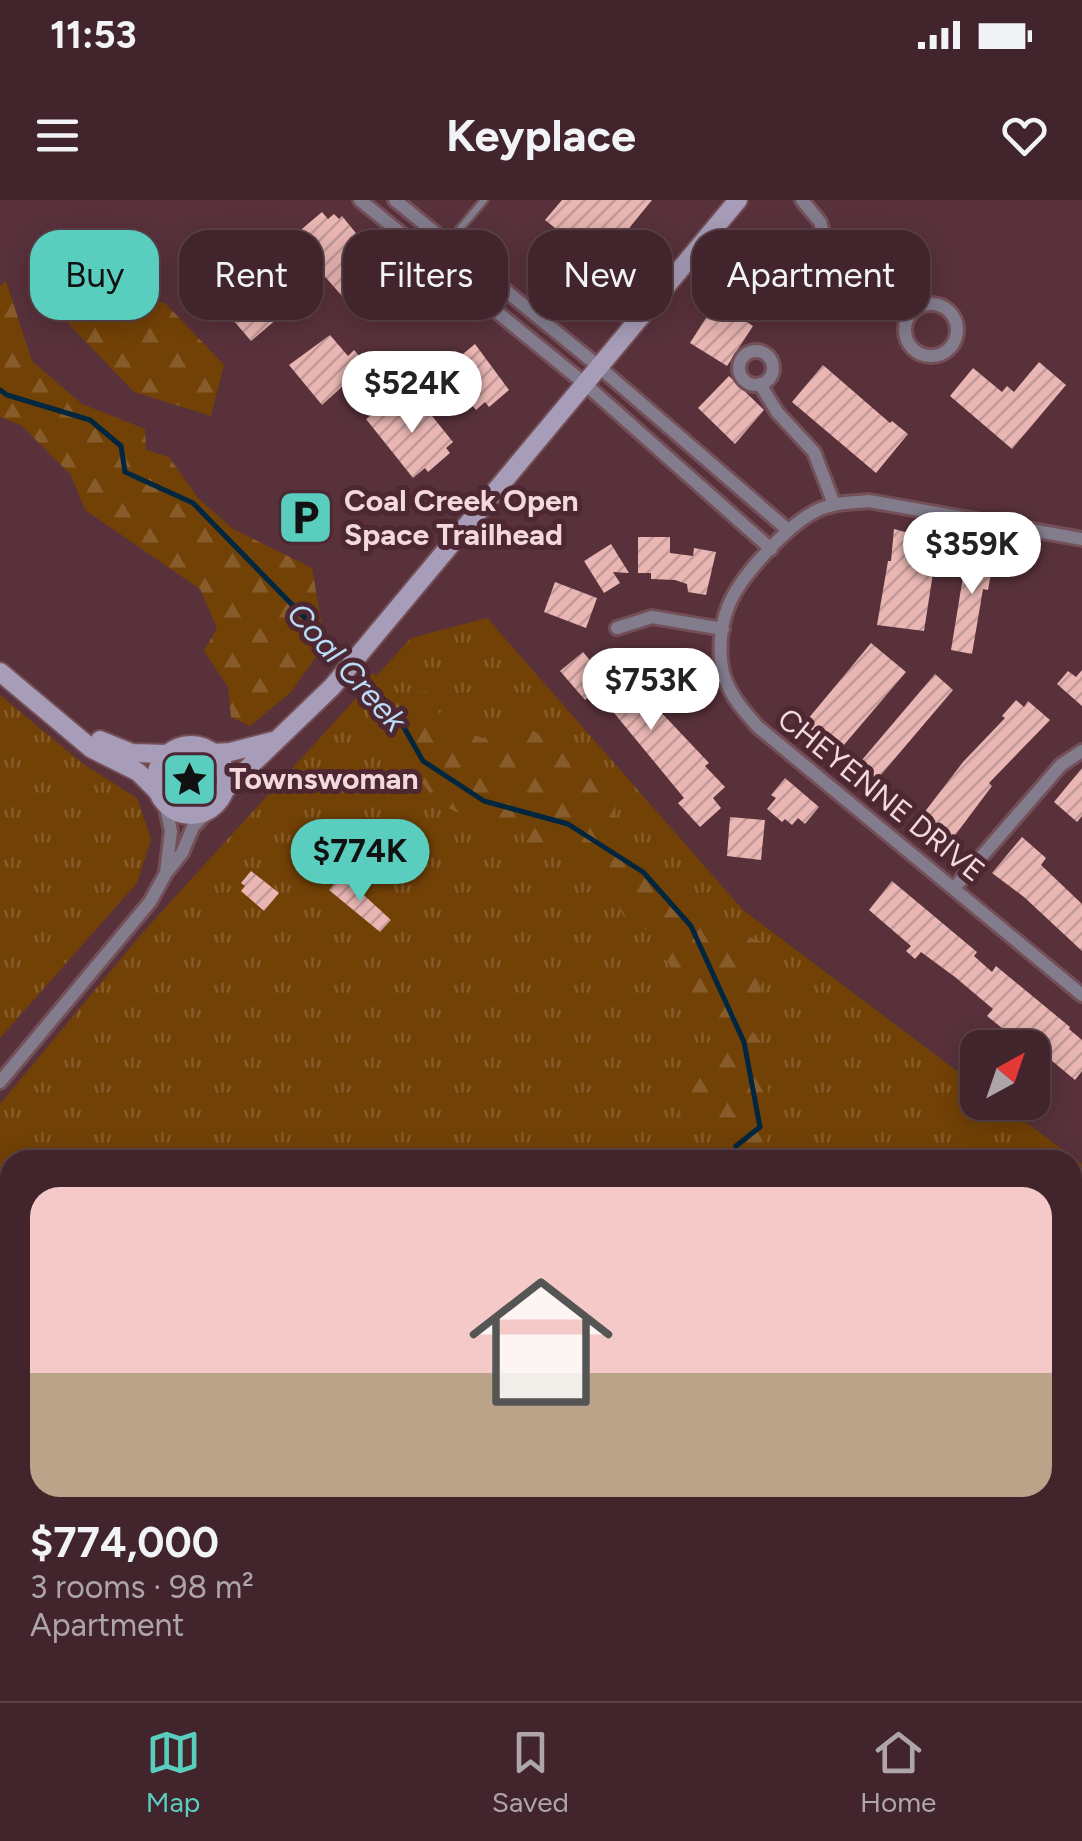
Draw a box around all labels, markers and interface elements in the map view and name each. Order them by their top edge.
text: 11:53 [50,12,137,58]
icon: menu [30,108,85,163]
text: Keyplace [446,108,636,162]
icon: heart [997,108,1052,163]
chip: Buy [30,230,159,320]
chip: Rent [179,230,323,320]
chip: Filters [343,230,508,320]
chip: New [528,230,672,320]
chip: Apartment [692,230,930,320]
pin: $524K [342,351,482,436]
text: $524K [364,364,460,402]
place label: Coal Creek Open Space Trailhead [344,482,579,553]
parking icon: Coal Creek Open Space Trailhead [275,488,335,548]
pin: $359K [902,512,1042,597]
text: $359K [925,525,1019,563]
water label: Coal Creek [279,595,416,740]
pin: $753K [581,648,721,733]
text: $753K [604,661,698,699]
street label: CHEYENNE DRIVE [770,700,992,889]
place icon: Townswoman [160,749,220,809]
place label: Townswoman [229,760,419,797]
pin: $774K [290,819,430,904]
text: $774K [313,832,407,870]
north arrow [960,1030,1050,1120]
map controls [960,1030,1050,1120]
icon: home [451,1252,631,1432]
text: $774,000 [30,1517,219,1568]
text: 3 rooms · 98 m² [30,1568,254,1606]
text: Apartment [30,1606,184,1644]
tab: Map [146,1725,201,1819]
tab: Saved [492,1725,569,1819]
tab: Home [860,1725,936,1819]

